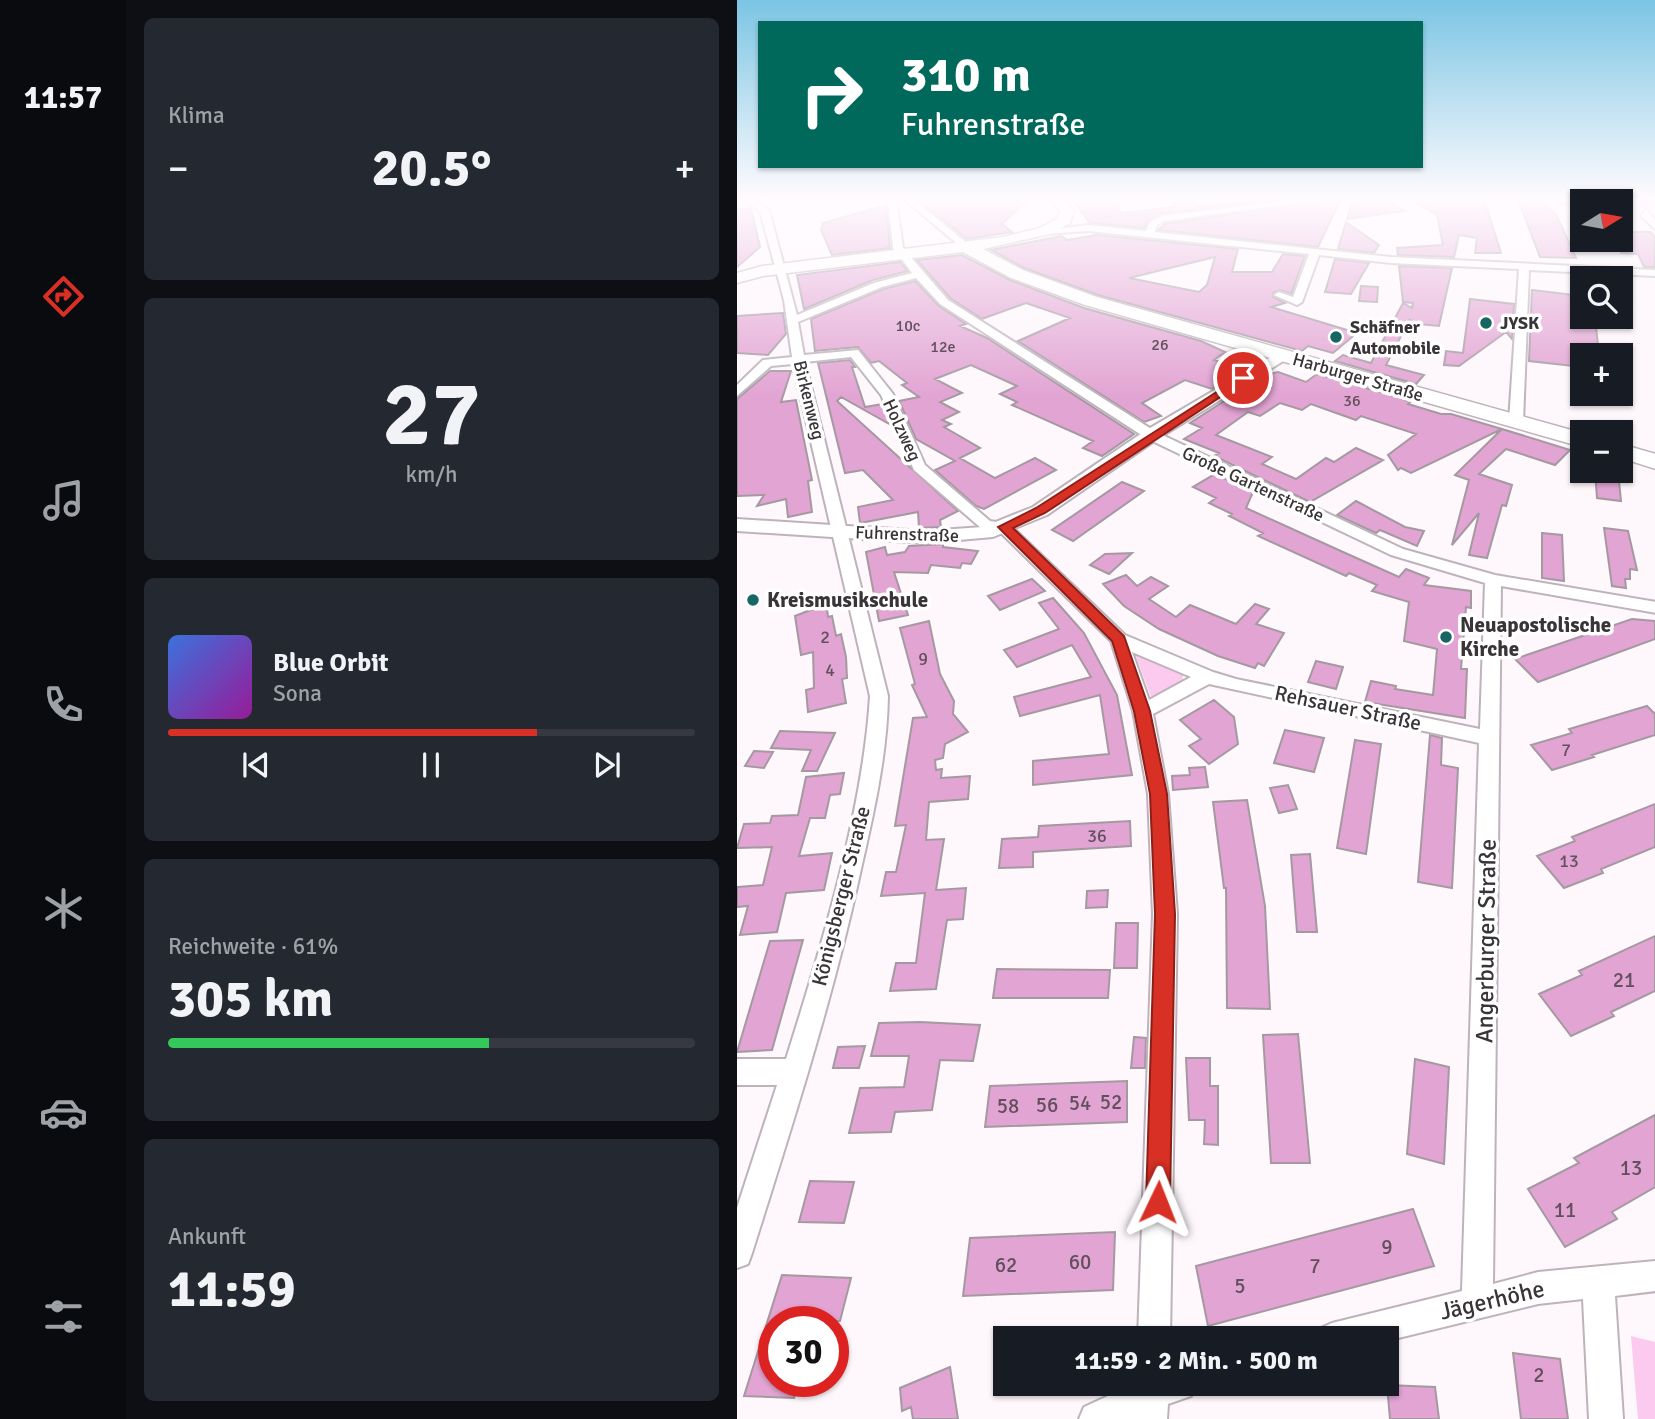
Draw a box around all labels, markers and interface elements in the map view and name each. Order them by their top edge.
text: 310 m [901,45,1031,105]
icon: right [786,49,877,140]
text: 11:57 [24,78,102,117]
text: Klima [168,101,225,130]
text: Fuhrenstraße [901,105,1085,144]
text: 20.5° [372,136,491,200]
text: − [168,145,189,192]
text: + [674,145,695,192]
north arrow [1570,189,1633,252]
map controls [1570,189,1633,483]
button: search [1570,266,1633,329]
icon: directions [39,272,88,321]
place label: JYSK [1500,312,1540,334]
marker: JYSK [1478,315,1494,331]
house number: 10c [896,316,920,336]
place label: Schäfner Automobile [1350,316,1441,359]
marker: Schäfner Automobile [1328,329,1344,345]
house number: 26 [1151,335,1169,355]
house number: 12e [930,337,956,357]
button: + [1570,343,1633,406]
pin [1213,348,1273,408]
street label: Harburger Straße [1290,348,1426,406]
text: 27 [382,358,481,471]
street label: Birkenweg [789,358,829,442]
icon: arrive [1224,359,1262,397]
house number: 36 [1343,391,1361,411]
street label: Holzweg [878,395,926,465]
button: − [1570,420,1633,483]
street label: Große Gartenstraße [1179,441,1327,527]
text: km/h [405,460,458,489]
icon: music [39,476,88,525]
street label: Fuhrenstraße [855,521,959,547]
place label: Kreismusikschule [767,587,928,613]
marker: Kreismusikschule [745,592,761,608]
place label: Neuapostolische Kirche [1460,612,1611,662]
house number: 2 [820,626,830,648]
marker: Neuapostolische Kirche [1438,629,1454,645]
text: Blue Orbit [273,647,389,679]
house number: 9 [918,648,928,670]
house number: 4 [825,659,835,681]
text: Sona [273,679,322,708]
icon: phone [39,680,88,729]
street label: Rehsauer Straße [1272,680,1424,736]
house number: 7 [1561,739,1571,761]
icon: previous [237,746,275,784]
icon: pause [412,746,450,784]
icon: next [588,746,626,784]
street label: Königsberger Straße [806,803,876,989]
house number: 36 [1087,825,1107,847]
street label: Angerburger Straße [1469,839,1503,1043]
house number: 13 [1559,850,1579,872]
icon: climate [39,884,88,933]
text: Reichweite · 61% [168,932,338,961]
text: 305 km [168,967,333,1031]
house number: 21 [1613,967,1635,993]
icon: car [39,1088,88,1137]
house number: 52 [1100,1089,1122,1115]
house number: 54 [1069,1090,1091,1116]
house number: 56 [1036,1092,1058,1118]
house number: 58 [997,1093,1019,1119]
house number: 13 [1620,1155,1642,1181]
position arrow [1121,1165,1195,1239]
house number: 11 [1554,1197,1576,1223]
text: Ankunft [168,1222,246,1251]
house number: 9 [1381,1234,1393,1260]
house number: 60 [1069,1249,1091,1275]
house number: 62 [995,1252,1017,1278]
house number: 7 [1309,1253,1321,1279]
text: 11:59 [168,1257,296,1321]
house number: 5 [1234,1273,1246,1299]
street label: Jägerhöhe [1437,1273,1547,1327]
icon: filters [39,1292,88,1341]
speed limit sign: 30 [758,1306,849,1397]
text: 11:59 · 2 Min. · 500 m [1074,1345,1318,1377]
house number: 2 [1533,1362,1545,1388]

